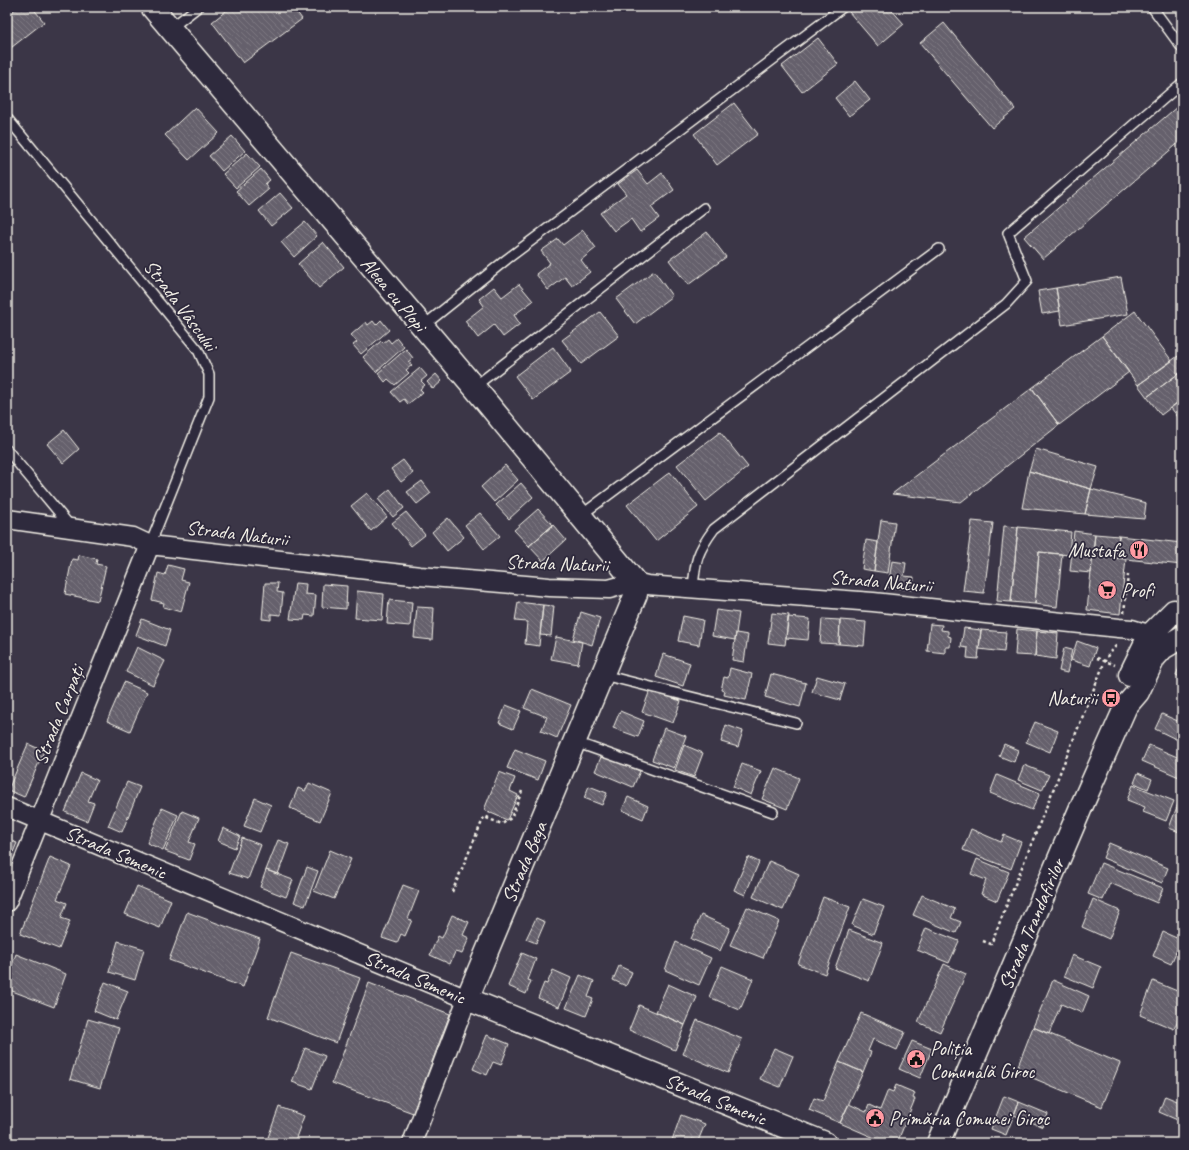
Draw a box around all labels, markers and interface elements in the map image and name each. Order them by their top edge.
street label: Aleea cu Plopi [355,252,433,338]
street label: Strada Vâscului [138,255,224,358]
street label: Strada Naturii [185,515,291,552]
place label: Mustafa [1068,538,1127,563]
restaurant icon: Mustafa [1128,539,1150,561]
street label: Strada Naturii [505,549,611,578]
street label: Strada Naturii [829,565,935,599]
place label: Profi [1121,578,1156,603]
supermarket icon: Profi [1096,579,1118,601]
street label: Strada Carpați [27,660,91,769]
place label: Naturii [1048,686,1099,711]
bus stop icon: Naturii [1100,687,1122,709]
street label: Strada Bega [496,817,553,907]
street label: Strada Semenic [61,820,171,885]
street label: Strada Trandafirilor [993,853,1071,993]
street label: Strada Semenic [360,945,470,1010]
place label: Poliția Comunală Giroc [930,1036,1035,1084]
public building icon: Poliția Comunală Giroc [905,1048,927,1070]
street label: Strada Semenic [661,1068,771,1131]
place label: Primăria Comunei Giroc [889,1106,1050,1131]
public building icon: Primăria Comunei Giroc [864,1107,886,1129]

